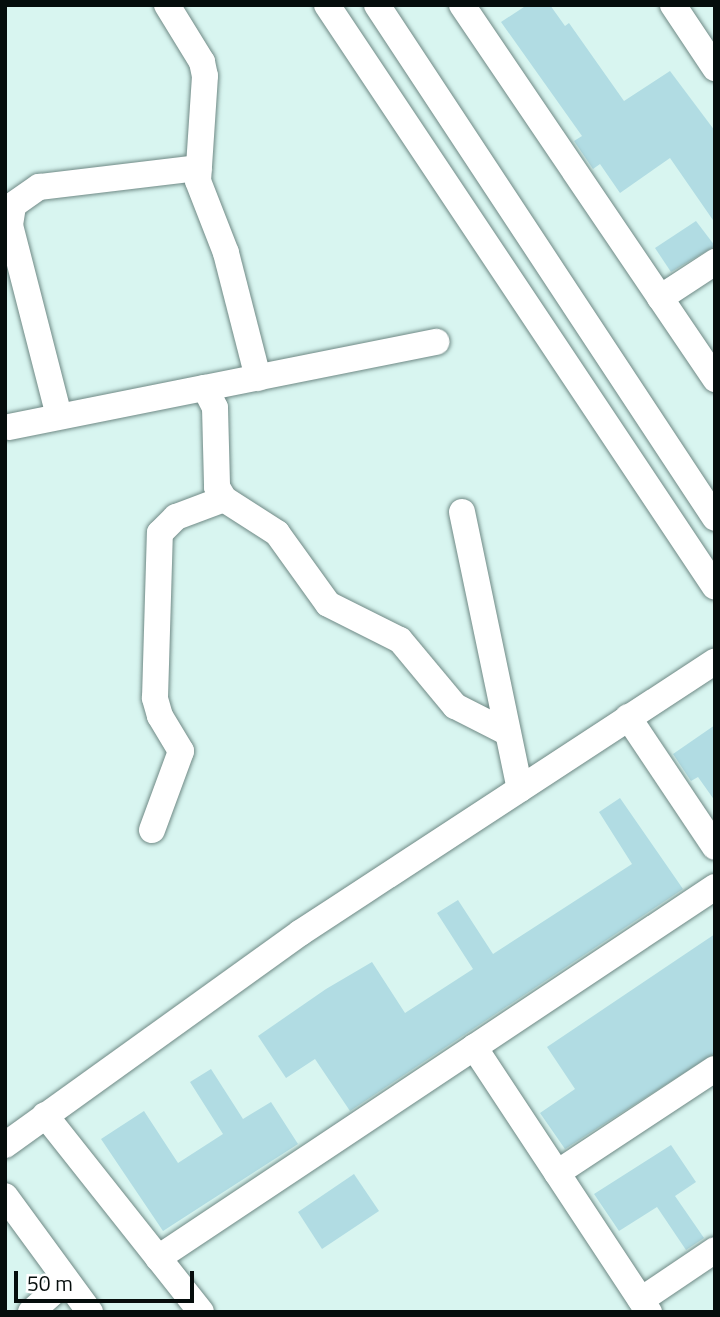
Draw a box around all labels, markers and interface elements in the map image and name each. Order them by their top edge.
scale bar [18,1258,198,1302]
text: 50 m [27,1267,73,1299]

